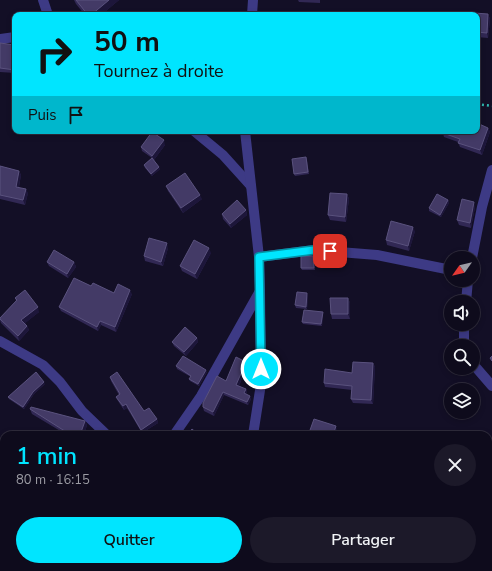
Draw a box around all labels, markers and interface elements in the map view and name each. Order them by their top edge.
text: 50 m [94,23,160,61]
icon: right [28,28,80,80]
text: Tournez à droite [94,59,224,83]
icon: arrive [65,104,87,126]
text: Puis [28,105,57,125]
pin [313,234,347,268]
icon: arrive [319,240,341,262]
north arrow [444,251,480,287]
map controls [444,251,480,419]
button: sound [444,295,480,331]
button: search [444,339,480,375]
position arrow [240,348,282,390]
button: layers [444,383,480,419]
text: 1 min [16,440,77,472]
button: close [434,444,476,486]
text: 80 m · 16:15 [16,471,90,489]
button: Quitter [16,517,242,563]
button: Partager [250,517,476,563]

